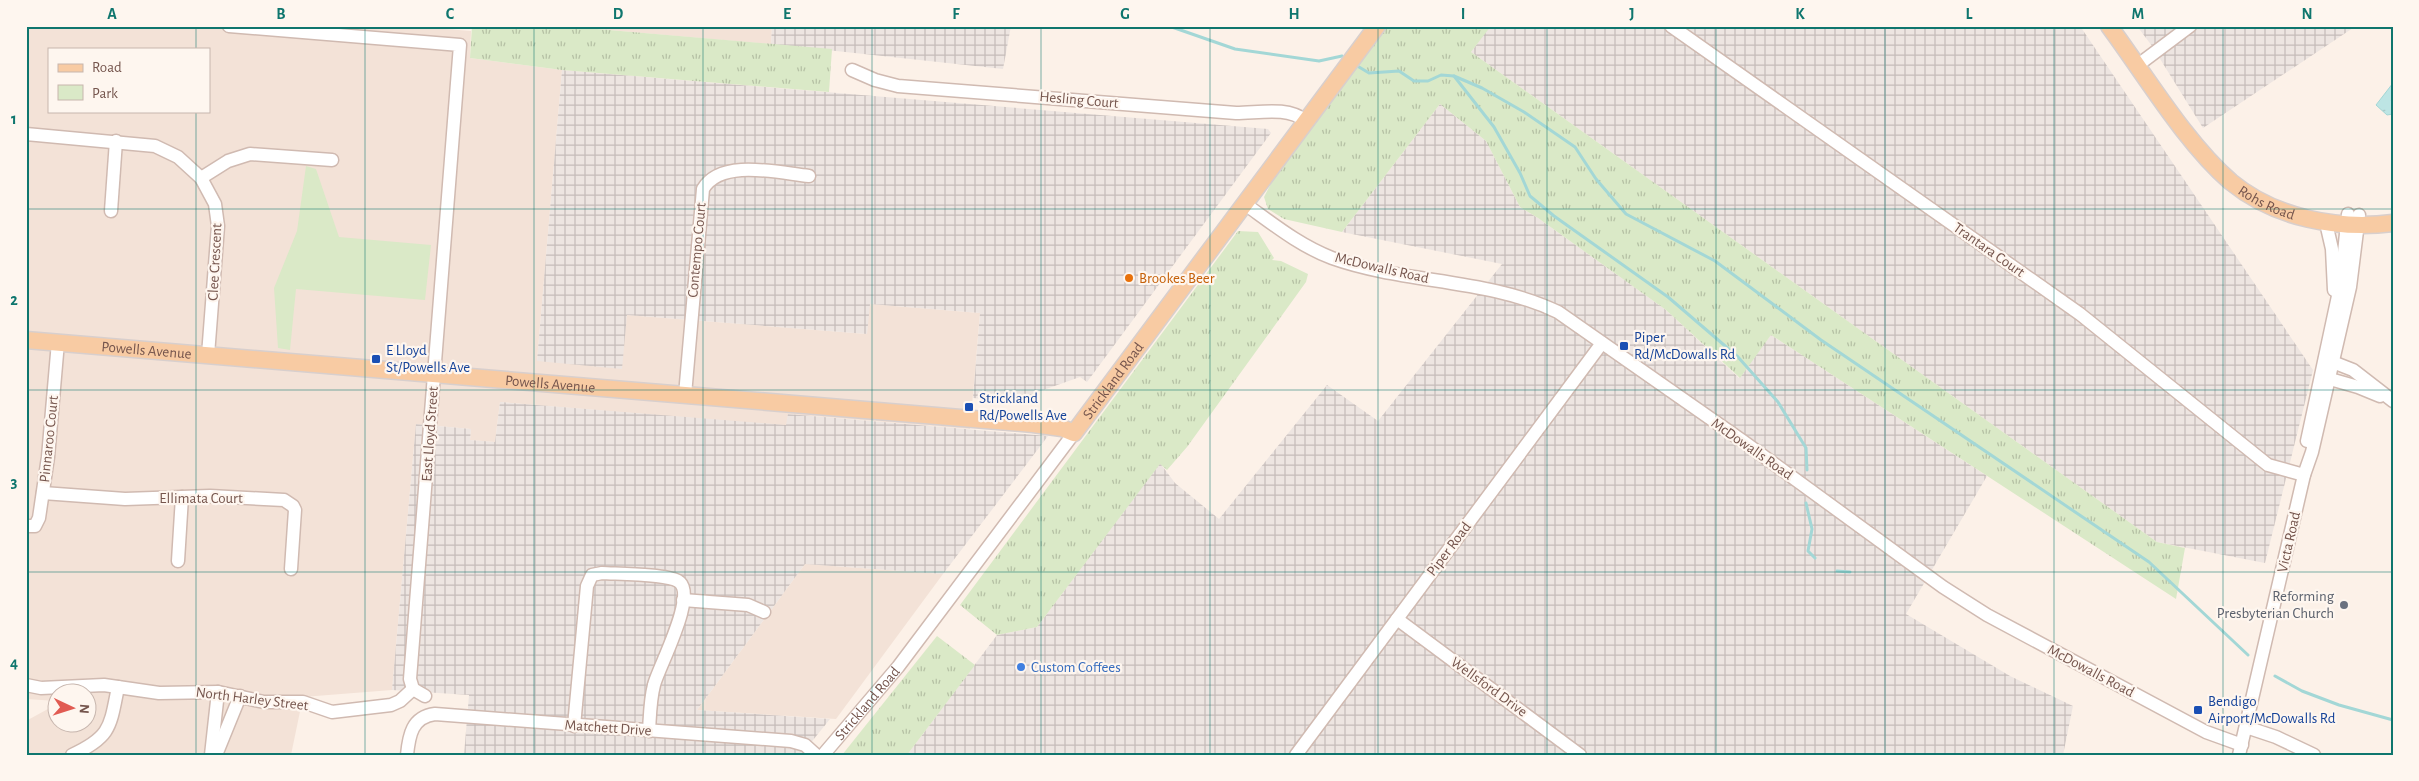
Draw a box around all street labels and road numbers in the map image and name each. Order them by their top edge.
street label: Hesling Court [1039,89,1119,111]
street label: Rohs Road [2236,183,2297,222]
street label: Contempo Court [685,202,709,298]
street label: Trantara Court [1951,220,2028,280]
street label: Clee Crescent [205,223,225,301]
street label: McDowalls Road [1334,250,1431,286]
street label: Powells Avenue [101,339,192,361]
street label: Strickland Road [1080,339,1146,422]
street label: Powells Avenue [505,372,596,395]
street label: East Lloyd Street [419,386,441,482]
street label: Pinnaroo Court [37,394,61,483]
street label: McDowalls Road [1708,415,1796,483]
street label: Ellimata Court [159,491,243,506]
street label: Victa Road [2275,510,2303,574]
street label: Piper Road [1424,519,1474,579]
street label: McDowalls Road [2045,642,2137,700]
street label: Wellsford Drive [1448,654,1530,720]
street label: Strickland Road [832,663,903,743]
street label: North Harley Street [195,685,309,713]
street label: Matchett Drive [564,717,652,739]

